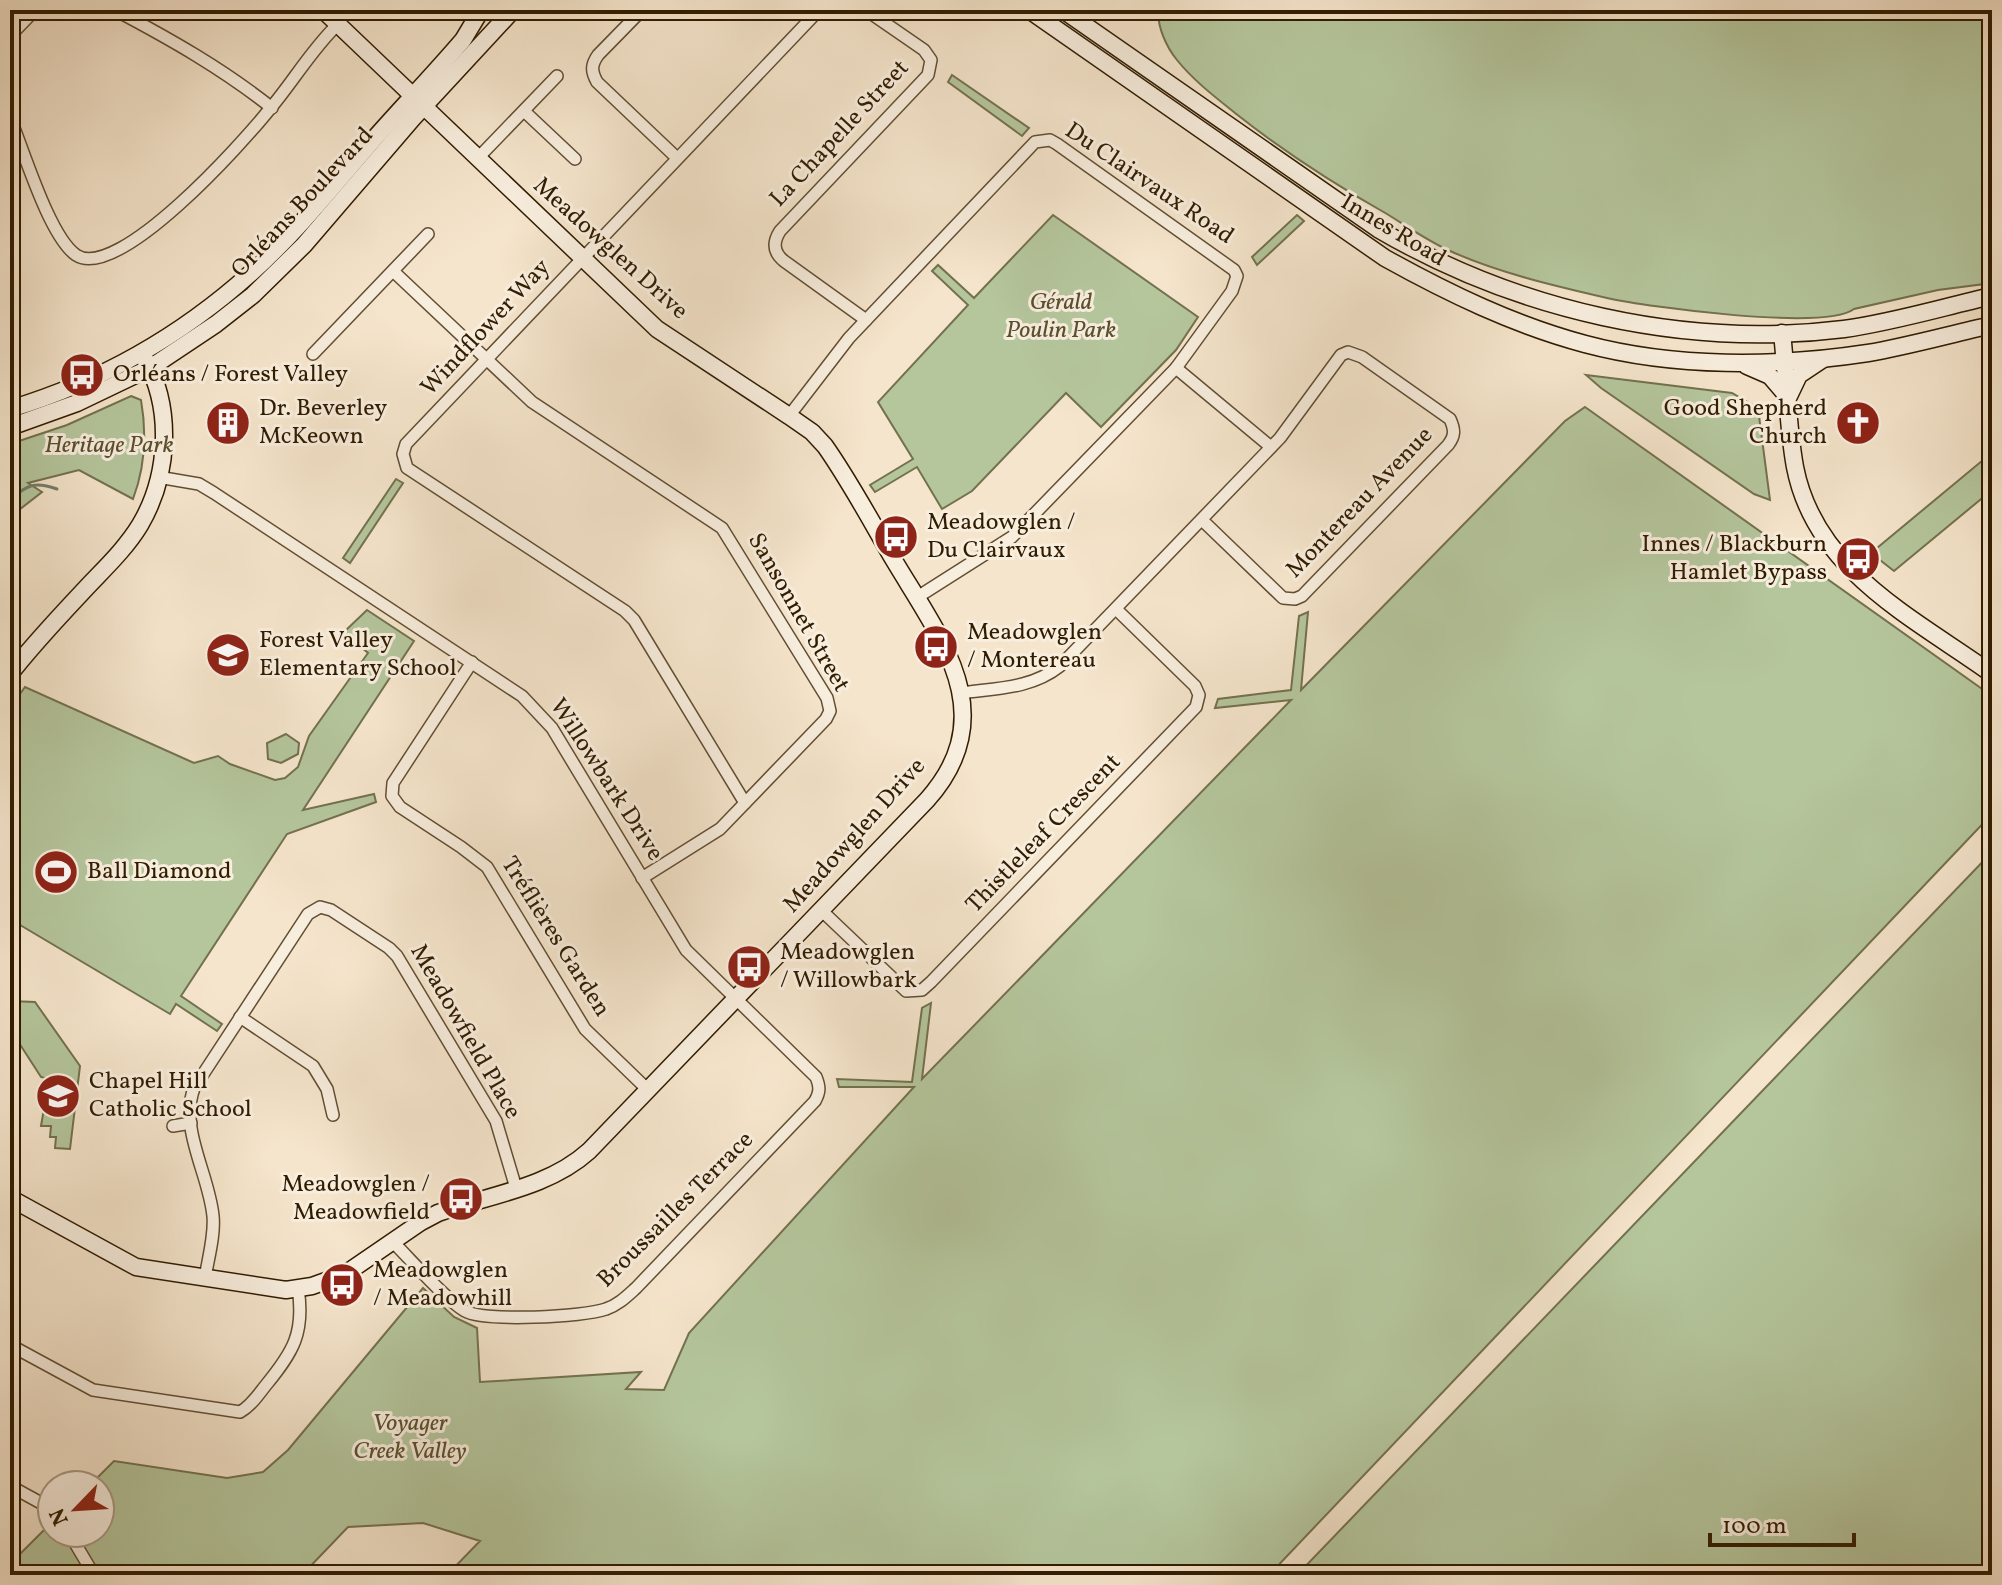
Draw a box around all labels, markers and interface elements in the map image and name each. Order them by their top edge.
street label: La Chapelle Street [763,53,917,215]
street label: Du Clairvaux Road [1058,115,1240,253]
street label: Orléans Boulevard [224,120,382,286]
street label: Meadowglen Drive [525,170,695,328]
street label: Innes Road [1334,186,1452,276]
street label: Windflower Way [413,252,559,404]
park label: Gérald Poulin Park [1006,286,1116,348]
bus stop icon: Orléans / Forest Valley [58,351,106,399]
place label: Orléans / Forest Valley [113,358,348,392]
place label: Dr. Beverley McKeown [259,392,387,454]
place label: Good Shepherd Church [1664,392,1827,454]
building icon: Dr. Beverley McKeown [204,399,252,447]
church icon: Good Shepherd Church [1834,399,1882,447]
street label: Montereau Avenue [1279,420,1441,586]
park label: Heritage Park [44,429,174,463]
place label: Meadowglen / Du Clairvaux [927,506,1076,568]
bus stop icon: Meadowglen / Du Clairvaux [872,513,920,561]
street label: Sansonnet Street [739,527,857,699]
place label: Innes / Blackburn Hamlet Bypass [1642,528,1827,590]
bus stop icon: Innes / Blackburn Hamlet Bypass [1834,535,1882,583]
place label: Meadowglen / Montereau [967,616,1102,678]
bus stop icon: Meadowglen / Montereau [912,623,960,671]
place label: Forest Valley Elementary School [259,624,457,686]
school or university icon: Forest Valley Elementary School [204,631,252,679]
street label: Willowbark Drive [541,692,671,868]
street label: Thistleleaf Crescent [959,746,1129,922]
street label: Meadowglen Drive [776,751,934,921]
sports icon: Ball Diamond [32,848,80,896]
street label: Tréflières Garden [492,850,618,1024]
place label: Ball Diamond [87,855,232,889]
place label: Meadowglen / Willowbark [780,936,917,998]
street label: Meadowfield Place [401,938,529,1126]
bus stop icon: Meadowglen / Willowbark [725,943,773,991]
place label: Chapel Hill Catholic School [89,1065,252,1127]
school or university icon: Chapel Hill Catholic School [34,1072,82,1120]
street label: Broussailles Terrace [590,1124,762,1296]
place label: Meadowglen / Meadowfield [281,1168,430,1230]
bus stop icon: Meadowglen / Meadowfield [437,1175,485,1223]
place label: Meadowglen / Meadowhill [373,1254,512,1316]
bus stop icon: Meadowglen / Meadowhill [318,1261,366,1309]
park label: Voyager Creek Valley [353,1407,467,1469]
north arrow [36,1469,116,1549]
scale bar [1710,1497,1854,1547]
text: N [43,1503,78,1530]
text: 100 m [1722,1510,1787,1544]

